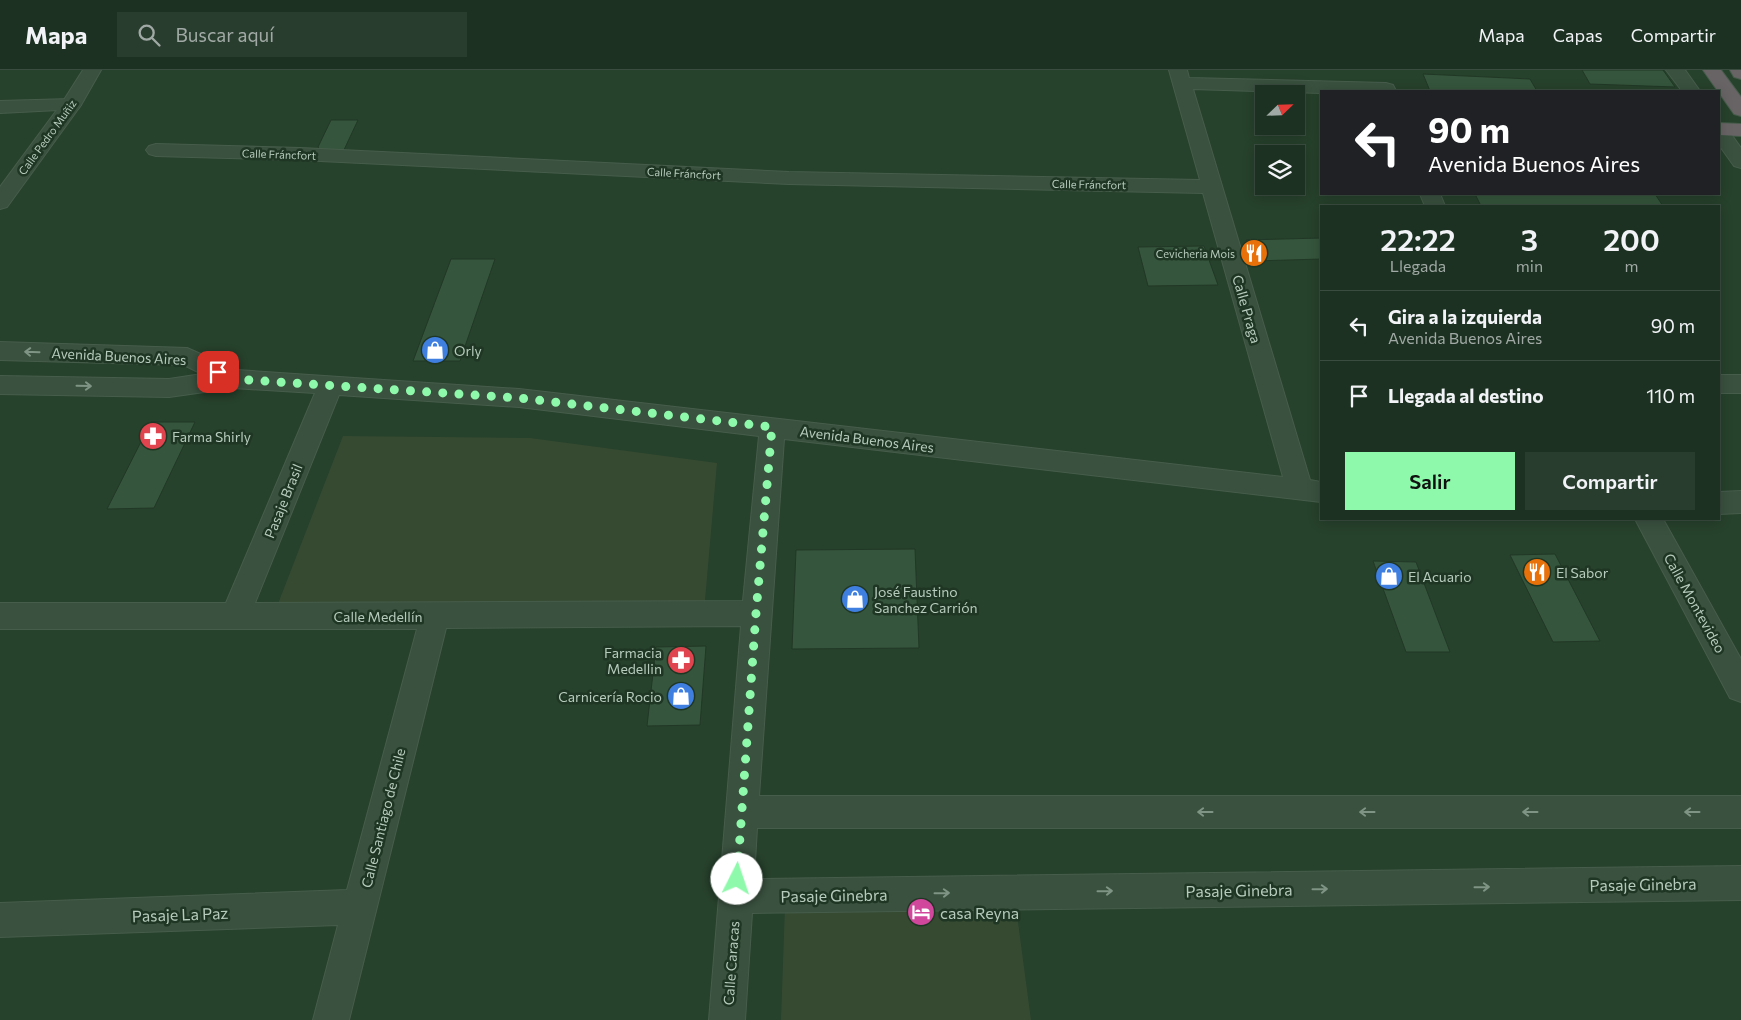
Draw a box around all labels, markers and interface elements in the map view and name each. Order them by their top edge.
search box [117,12,467,57]
text: Mapa [25,20,87,49]
icon: search [135,21,163,49]
text: Buscar aquí [175,23,274,46]
text: Mapa [1478,24,1525,46]
text: Capas [1553,24,1603,46]
text: Compartir [1631,24,1716,46]
north arrow [1255,85,1305,135]
map controls [1255,85,1305,195]
street label: Calle Pedro Muñiz [15,96,79,177]
text: 90 m [1428,107,1510,150]
icon: left [1345,110,1410,175]
button: layers [1255,145,1305,195]
street label: Calle Fráncfort [242,146,317,162]
text: Avenida Buenos Aires [1428,150,1640,177]
street label: Calle Fráncfort [647,165,722,181]
street label: Calle Fráncfort [1052,177,1127,191]
text: 22:22 [1380,220,1456,257]
text: 3 [1521,220,1538,257]
text: 200 [1603,220,1660,257]
restaurant icon: Cevicheria Mois [1239,238,1269,268]
place label: Cevicheria Mois [1156,247,1235,260]
text: Llegada [1390,256,1446,275]
text: min [1516,256,1543,275]
text: m [1625,256,1639,275]
street label: Calle Praga [1229,273,1265,345]
text: Gira a la izquierda [1388,305,1542,328]
icon: left [1345,312,1373,340]
text: 90 m [1651,314,1695,337]
text: Avenida Buenos Aires [1388,328,1542,347]
shop icon: Orly [420,335,450,365]
place label: Orly [454,342,482,359]
street label: Avenida Buenos Aires [51,344,187,368]
one-way arrow [24,347,40,356]
pin [197,351,239,393]
icon: arrive [204,358,232,386]
one-way arrow [75,381,91,391]
icon: arrive [1345,382,1373,410]
text: Llegada al destino [1388,384,1544,407]
text: 110 m [1646,384,1695,407]
pharmacy icon: Farma Shirly [138,421,168,451]
street label: Avenida Buenos Aires [799,422,935,456]
place label: Farma Shirly [172,428,251,445]
button: Salir [1345,452,1515,510]
button: Compartir [1525,452,1695,510]
street label: Pasaje Brasil [260,461,306,541]
street label: Calle Montevideo [1661,550,1729,656]
restaurant icon: El Sabor [1522,557,1552,587]
shop icon: El Acuario [1374,561,1404,591]
place label: El Sabor [1556,564,1609,581]
place label: El Acuario [1408,568,1472,585]
place label: José Faustino Sanchez Carrión [874,583,978,616]
shop icon: José Faustino Sanchez Carrión [840,584,870,614]
street label: Calle Medellín [333,608,423,625]
place label: Farmacia Medellin [604,644,662,677]
pharmacy icon: Farmacia Medellin [666,645,696,675]
shop icon: Carnicería Rocio [666,681,696,711]
place label: Carnicería Rocio [558,688,662,705]
street label: Calle Santiago de Chile [357,747,409,889]
one-way arrow [1197,807,1214,817]
one-way arrow [1360,807,1376,817]
one-way arrow [1522,807,1538,817]
one-way arrow [1685,807,1701,817]
position arrow [710,852,762,904]
street label: Pasaje Ginebra [1589,874,1697,894]
street label: Pasaje Ginebra [1185,880,1293,900]
one-way arrow [1474,882,1490,891]
one-way arrow [1311,884,1327,894]
street label: Pasaje Ginebra [780,885,888,905]
one-way arrow [1097,887,1113,896]
one-way arrow [934,889,950,898]
hotel icon: casa Reyna [906,897,936,927]
street label: Pasaje La Paz [131,903,229,925]
place label: casa Reyna [940,903,1019,922]
street label: Calle Caracas [720,920,742,1006]

